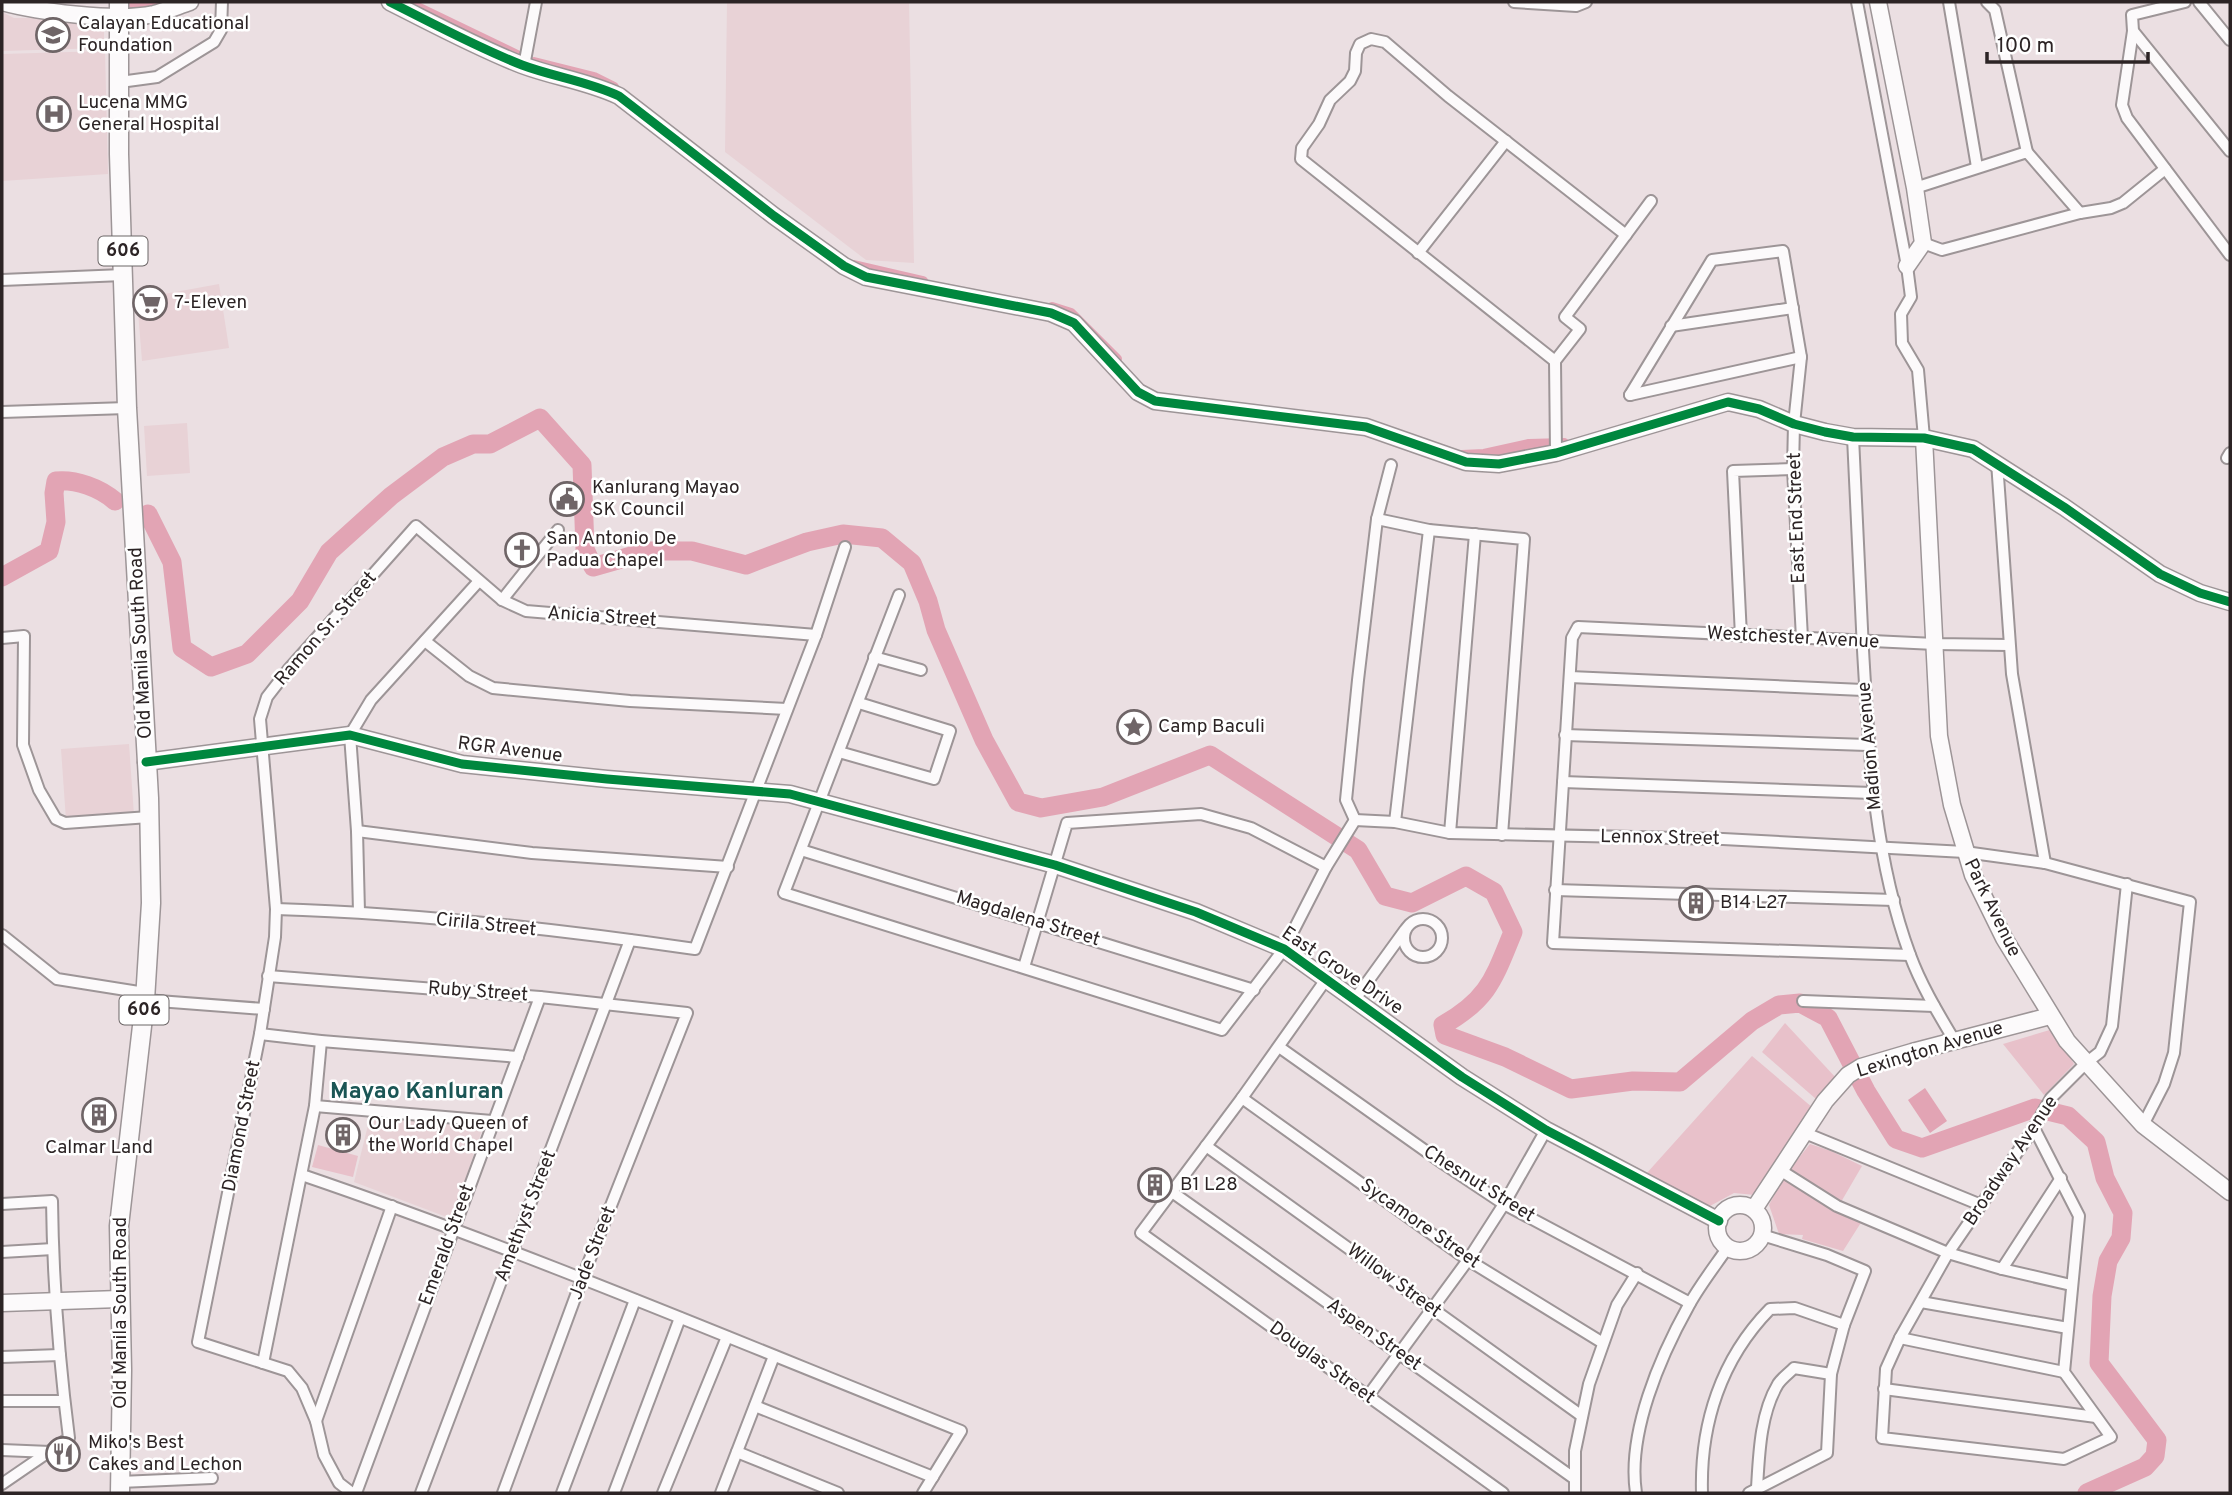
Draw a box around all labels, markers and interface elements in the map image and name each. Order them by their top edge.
place label: Calayan Educational Foundation [78,12,249,58]
school or university icon: Calayan Educational Foundation [34,16,72,54]
scale bar [1987,21,2148,65]
text: 100 m [1997,33,2054,60]
place label: Lucena MMG General Hospital [78,91,220,137]
hospital icon: Lucena MMG General Hospital [35,95,73,133]
road number: 606 [99,236,148,265]
supermarket icon: 7-Eleven [131,284,169,322]
place label: 7-Eleven [174,291,247,315]
street label: East End Street [1783,452,1811,584]
place label: Kanlurang Mayao SK Council [592,476,740,522]
public building icon: Kanlurang Mayao SK Council [548,480,586,518]
place label: San Antonio De Padua Chapel [546,527,676,573]
church icon: San Antonio De Padua Chapel [503,531,541,569]
street label: Old Manila South Road [124,546,158,740]
street label: Ramon Sr. Street [270,567,382,691]
street label: Anicia Street [547,601,657,633]
street label: Westchester Avenue [1706,622,1880,654]
street label: Madion Avenue [1852,681,1888,811]
place icon: Camp Baculi [1115,708,1153,746]
place label: Camp Baculi [1158,715,1265,739]
street label: RGR Avenue [456,732,564,768]
street label: Lennox Street [1600,825,1720,851]
street label: Park Avenue [1958,855,2026,961]
building icon: B14 L27 [1677,884,1715,922]
street label: Magdalena Street [953,886,1103,952]
place label: B14 L27 [1720,891,1787,915]
street label: Cirila Street [435,908,537,942]
street label: East Grove Drive [1277,921,1407,1021]
street label: Ruby Street [427,977,529,1007]
road number: 606 [120,995,168,1024]
street label: Lexington Avenue [1854,1016,2006,1084]
street label: Diamond Street [217,1058,267,1194]
district label: Mayao Kanluran [330,1078,504,1107]
street label: Broadway Avenue [1959,1091,2063,1231]
building icon: Calmar Land [80,1096,118,1134]
place label: Our Lady Queen of the World Chapel [368,1112,529,1158]
building icon: Our Lady Queen of the World Chapel [324,1116,362,1154]
place label: Calmar Land [45,1136,153,1160]
street label: Chesnut Street [1419,1140,1539,1228]
street label: Amethyst Street [490,1147,562,1285]
building icon: B1 L28 [1136,1166,1174,1204]
place label: B1 L28 [1180,1173,1238,1197]
street label: Sycamore Street [1355,1174,1485,1274]
street label: Emerald Street [414,1181,480,1309]
street label: Jade Street [564,1203,622,1303]
street label: Old Manila South Road [109,1217,133,1409]
street label: Willow Street [1342,1239,1446,1323]
street label: Aspen Street [1322,1293,1426,1377]
street label: Douglas Street [1264,1316,1380,1410]
place label: Miko's Best Cakes and Lechon [88,1431,242,1477]
restaurant icon: Miko's Best Cakes and Lechon [44,1435,82,1473]

